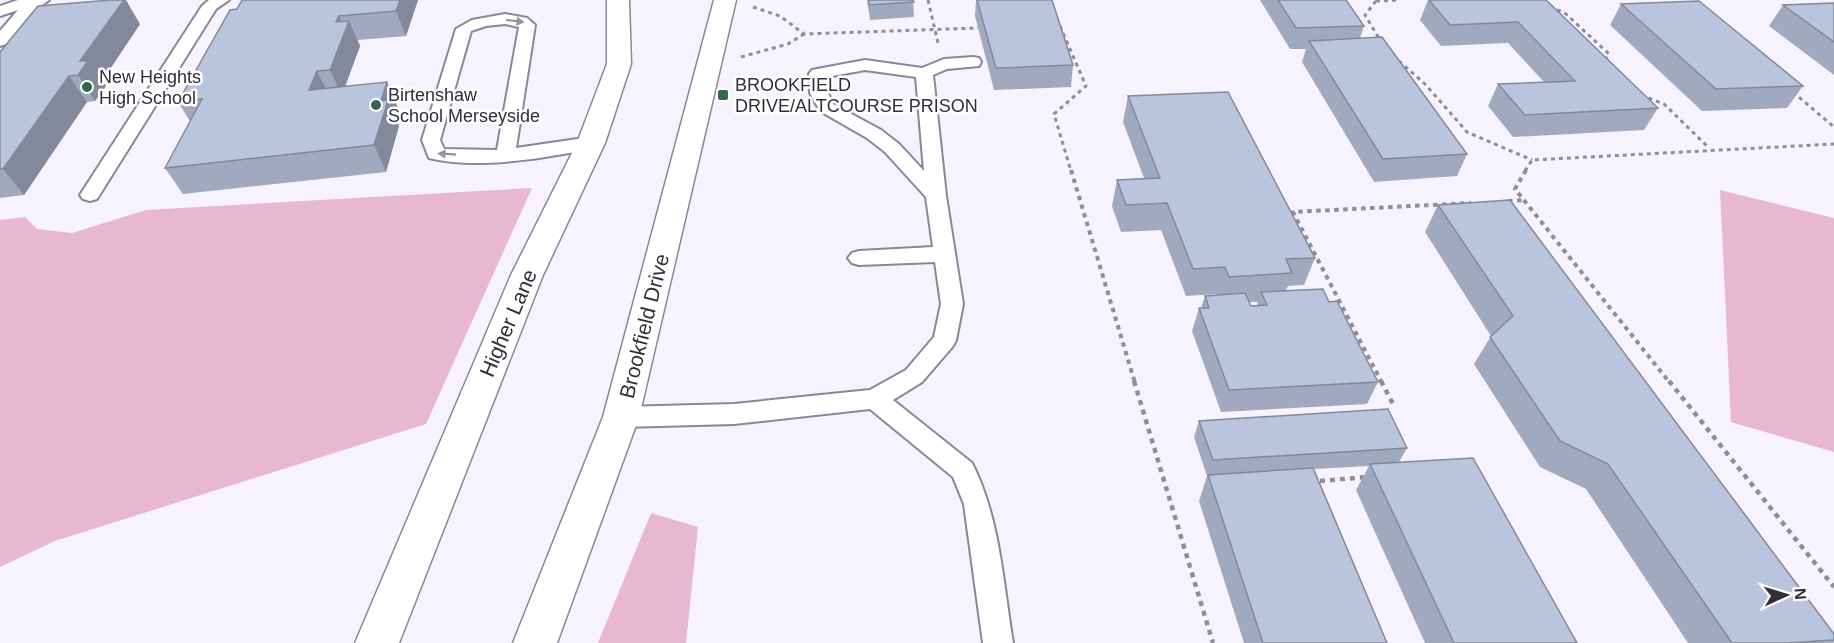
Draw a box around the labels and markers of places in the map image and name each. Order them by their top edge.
place label: New Heights High School [99,67,201,108]
place label: BROOKFIELD DRIVE/ALTCOURSE PRISON [735,75,978,116]
marker: New Heights High School [80,80,94,94]
place label: Birtenshaw School Merseyside [388,85,540,126]
marker: BROOKFIELD DRIVE/ALTCOURSE PRISON [716,88,730,102]
marker: Birtenshaw School Merseyside [369,98,383,112]

